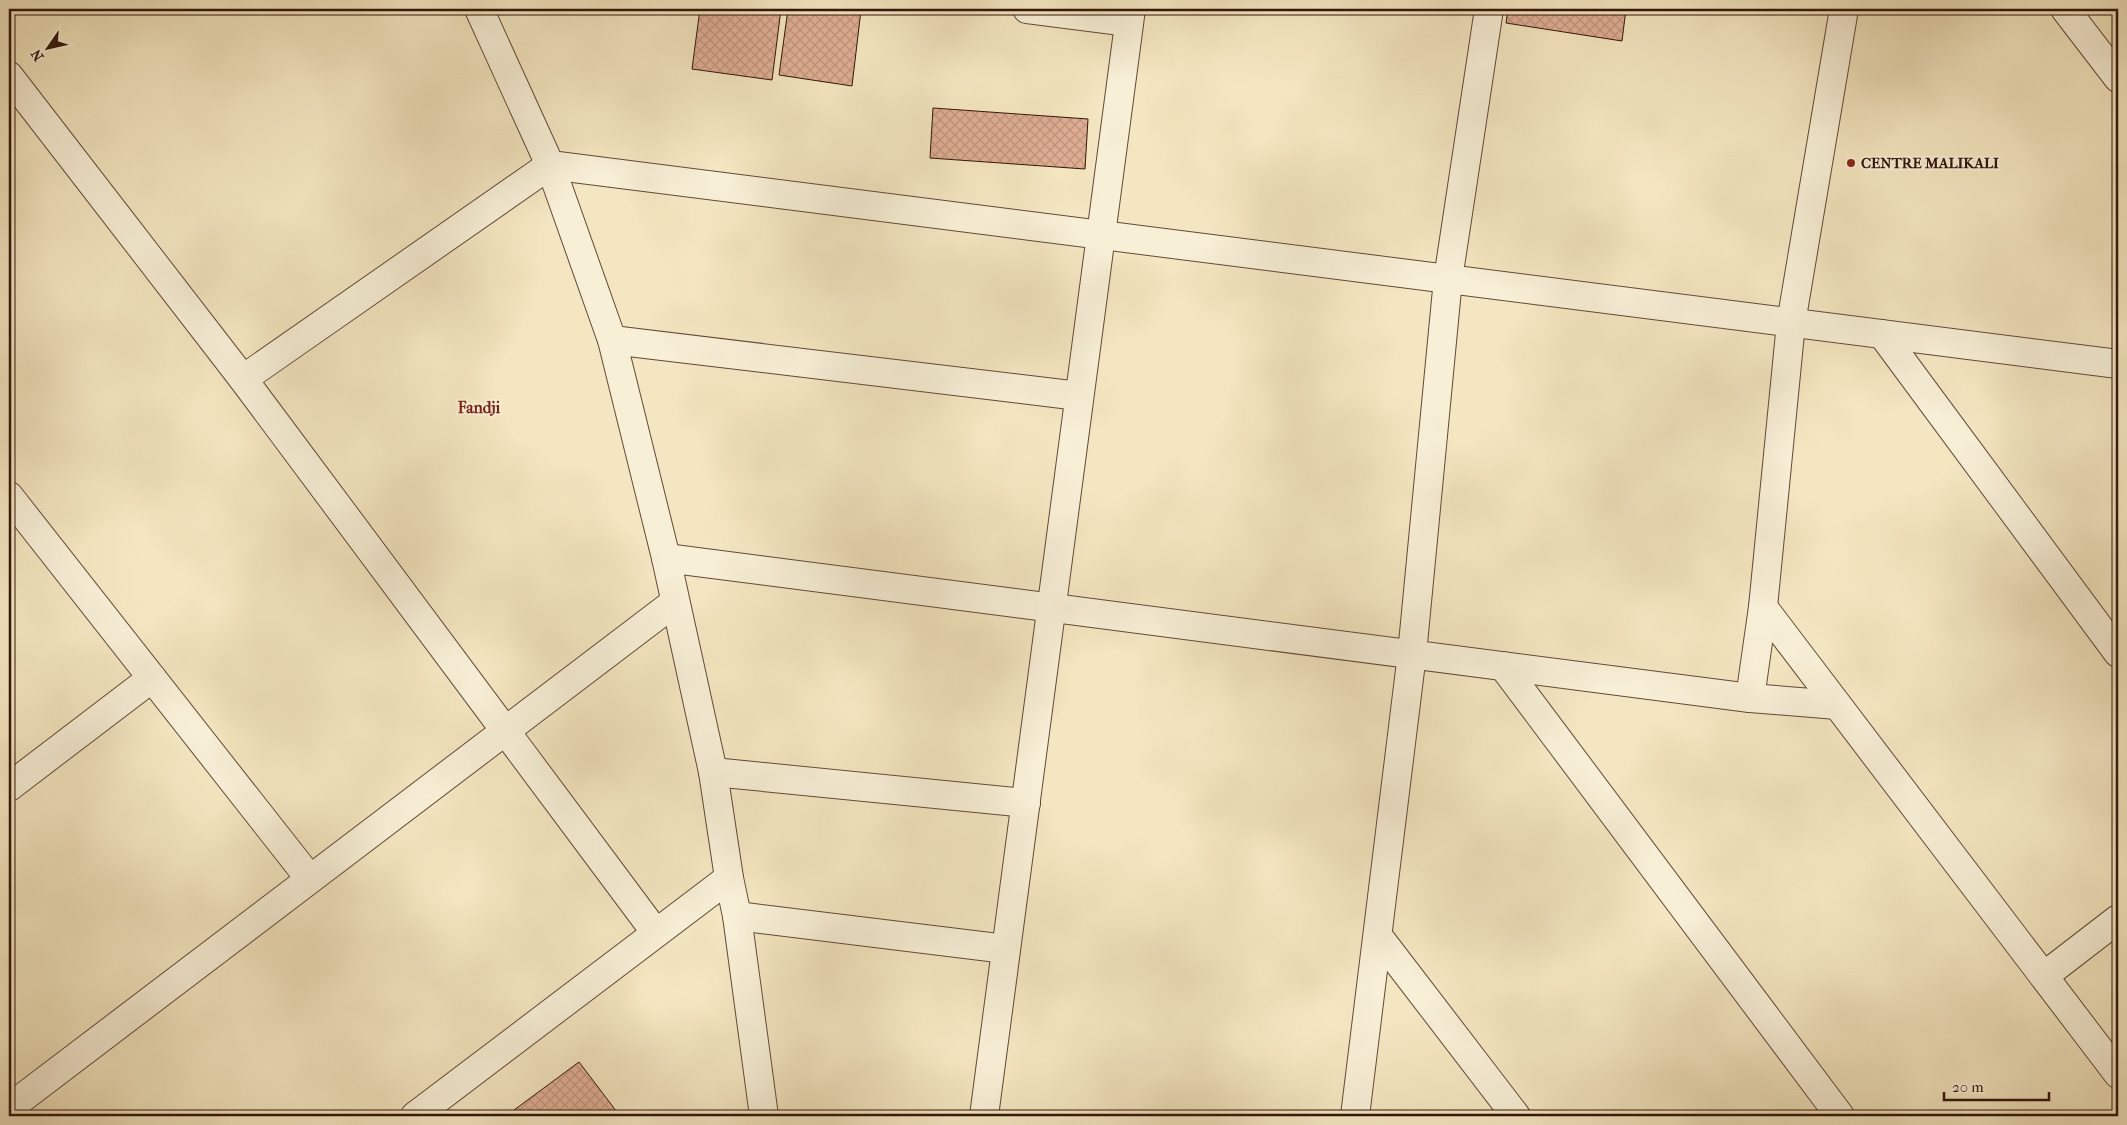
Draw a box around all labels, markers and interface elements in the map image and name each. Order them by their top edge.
north arrow [22,22,72,72]
text: N [27,46,48,64]
place label: CENTRE MALIKALI [1861,154,1999,172]
marker: CENTRE MALIKALI [1845,157,1857,169]
district label: Fandji [457,398,501,417]
scale bar [1944,1070,2050,1102]
text: 20 m [1952,1078,1984,1096]

